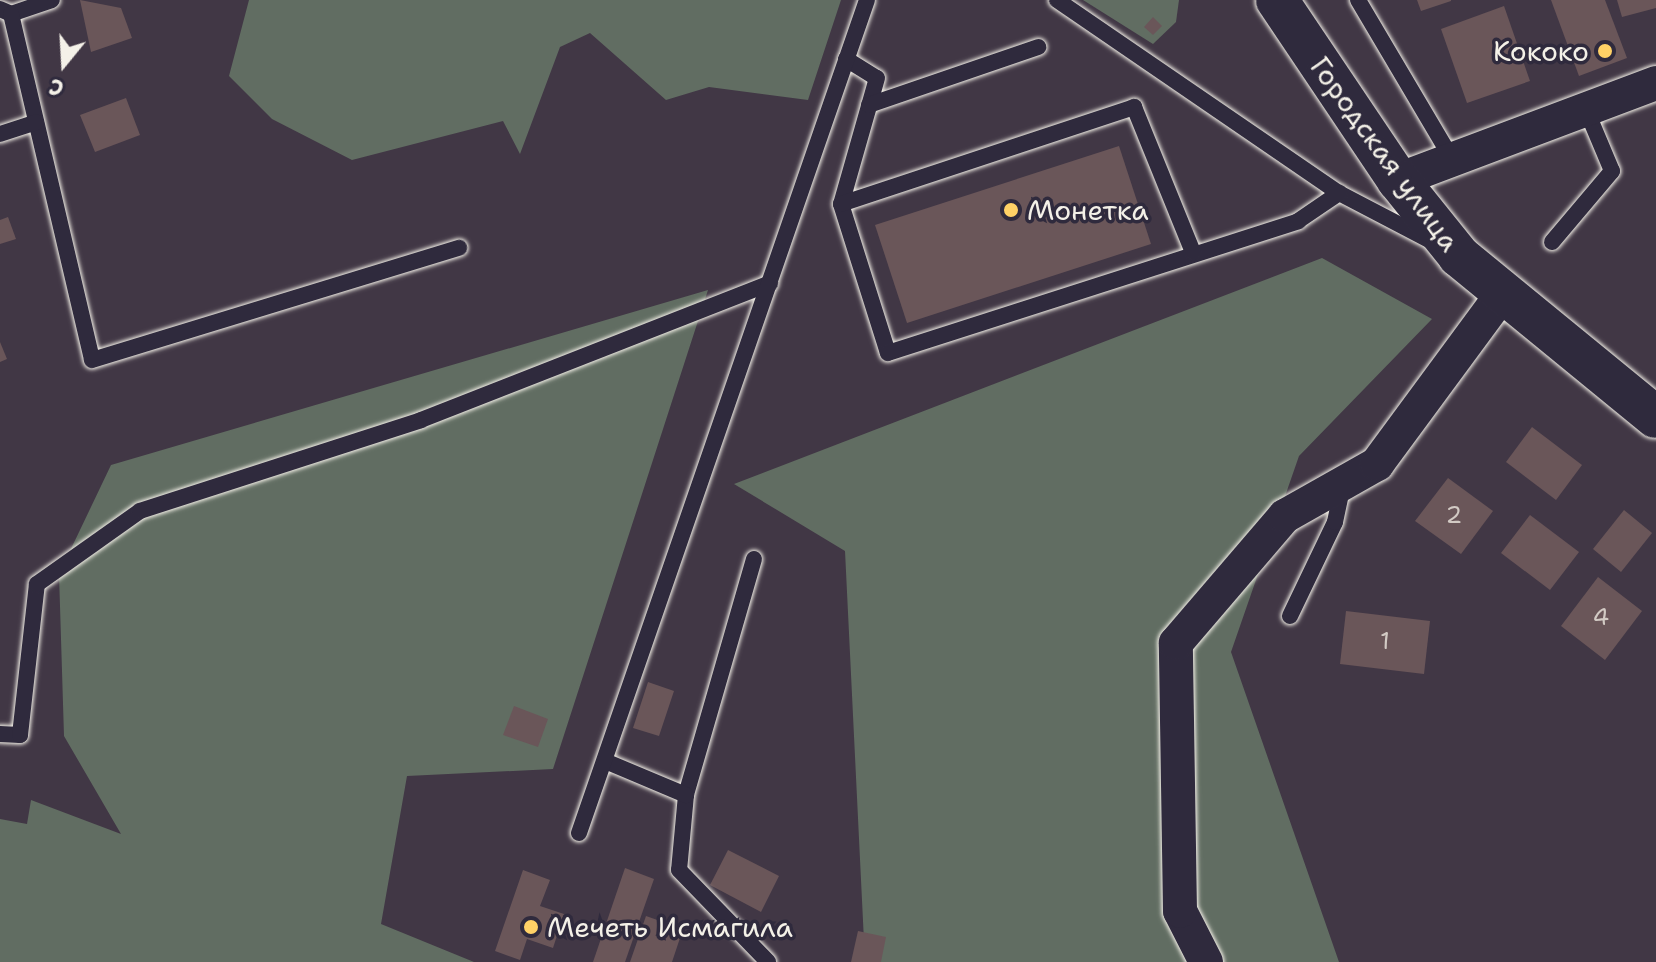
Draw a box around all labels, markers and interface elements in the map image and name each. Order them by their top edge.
north arrow [24,24,104,104]
place label: Кококо [1493,34,1589,68]
marker: Кококо [1596,42,1614,60]
street label: Городская улица [1303,50,1467,258]
text: С [46,71,67,103]
place label: Монетка [1027,193,1149,227]
marker: Монетка [1002,201,1020,219]
house number: 2 [1446,502,1462,530]
house number: 4 [1593,604,1609,632]
house number: 1 [1380,628,1390,656]
place label: Мечеть Исмагила [547,910,793,944]
marker: Мечеть Исмагила [522,918,540,936]

